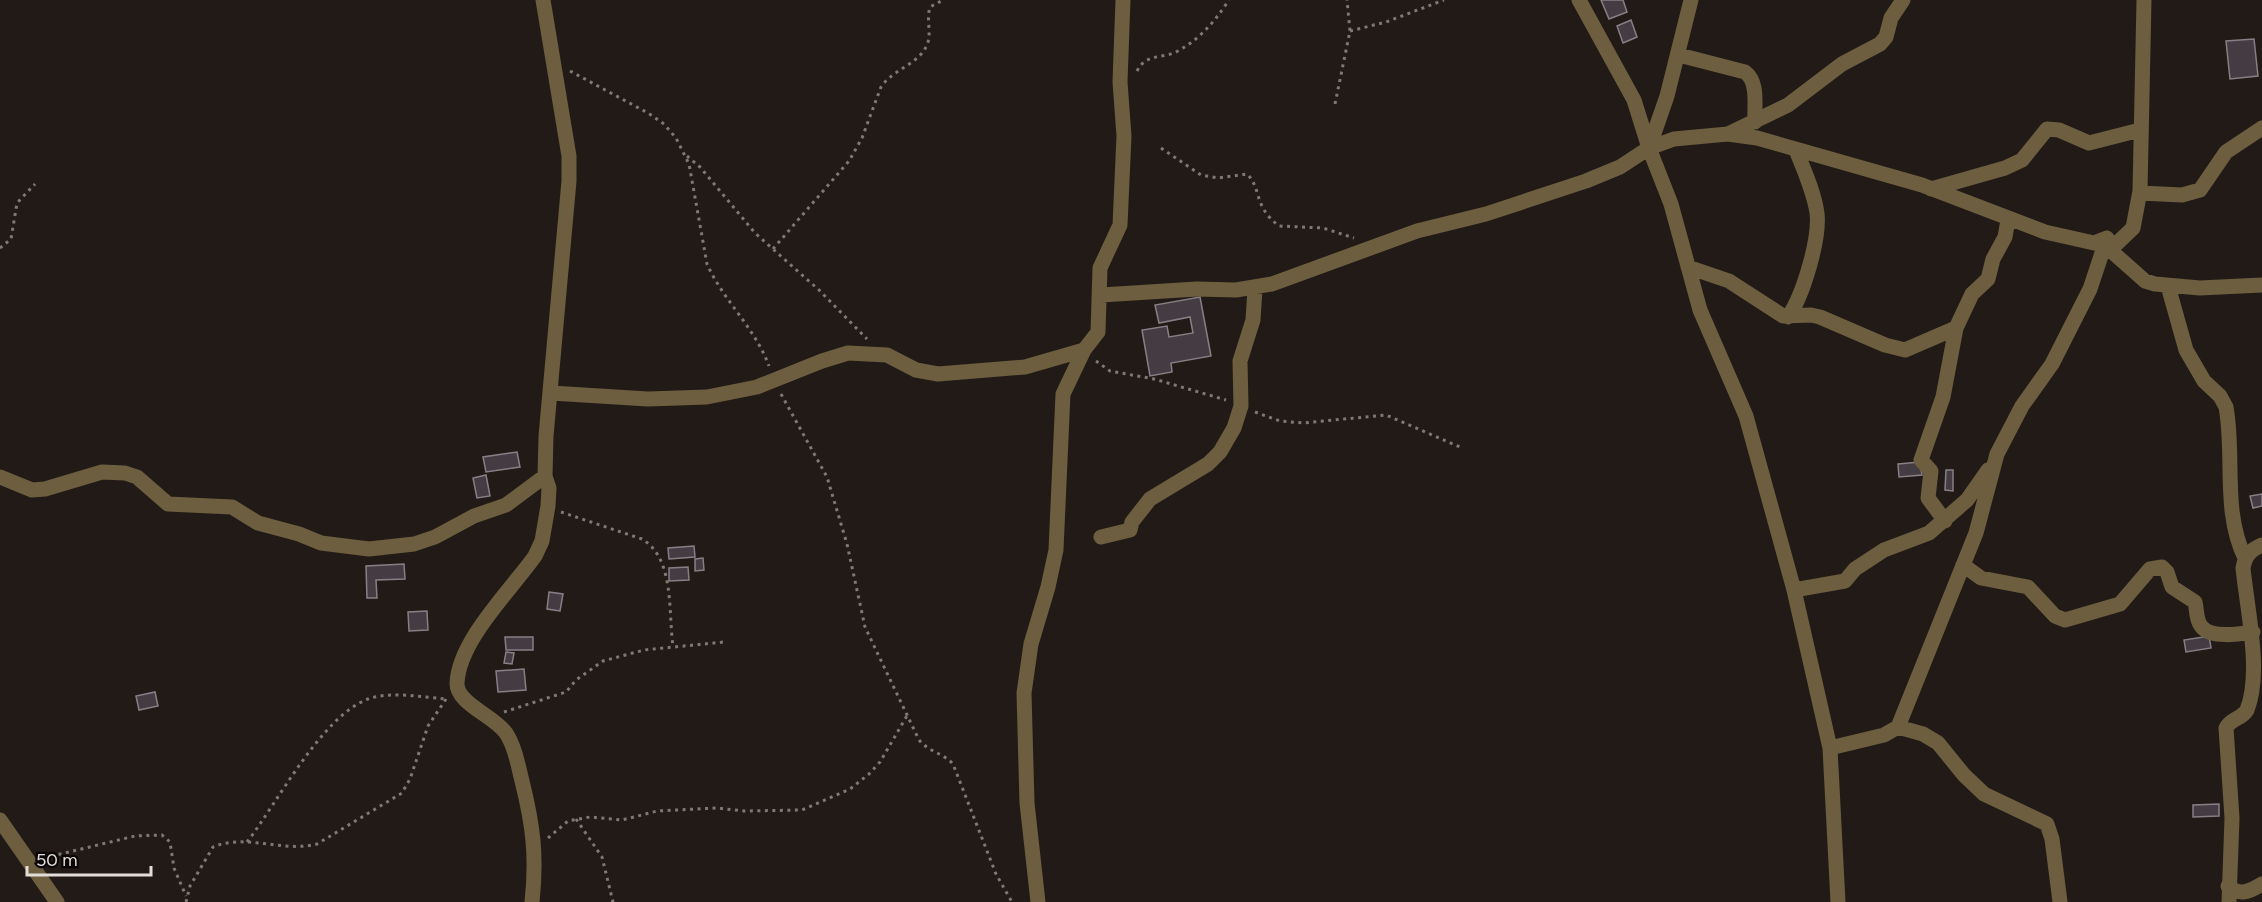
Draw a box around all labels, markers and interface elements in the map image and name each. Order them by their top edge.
scale bar [27,839,152,877]
text: 50 m [36,849,78,871]

